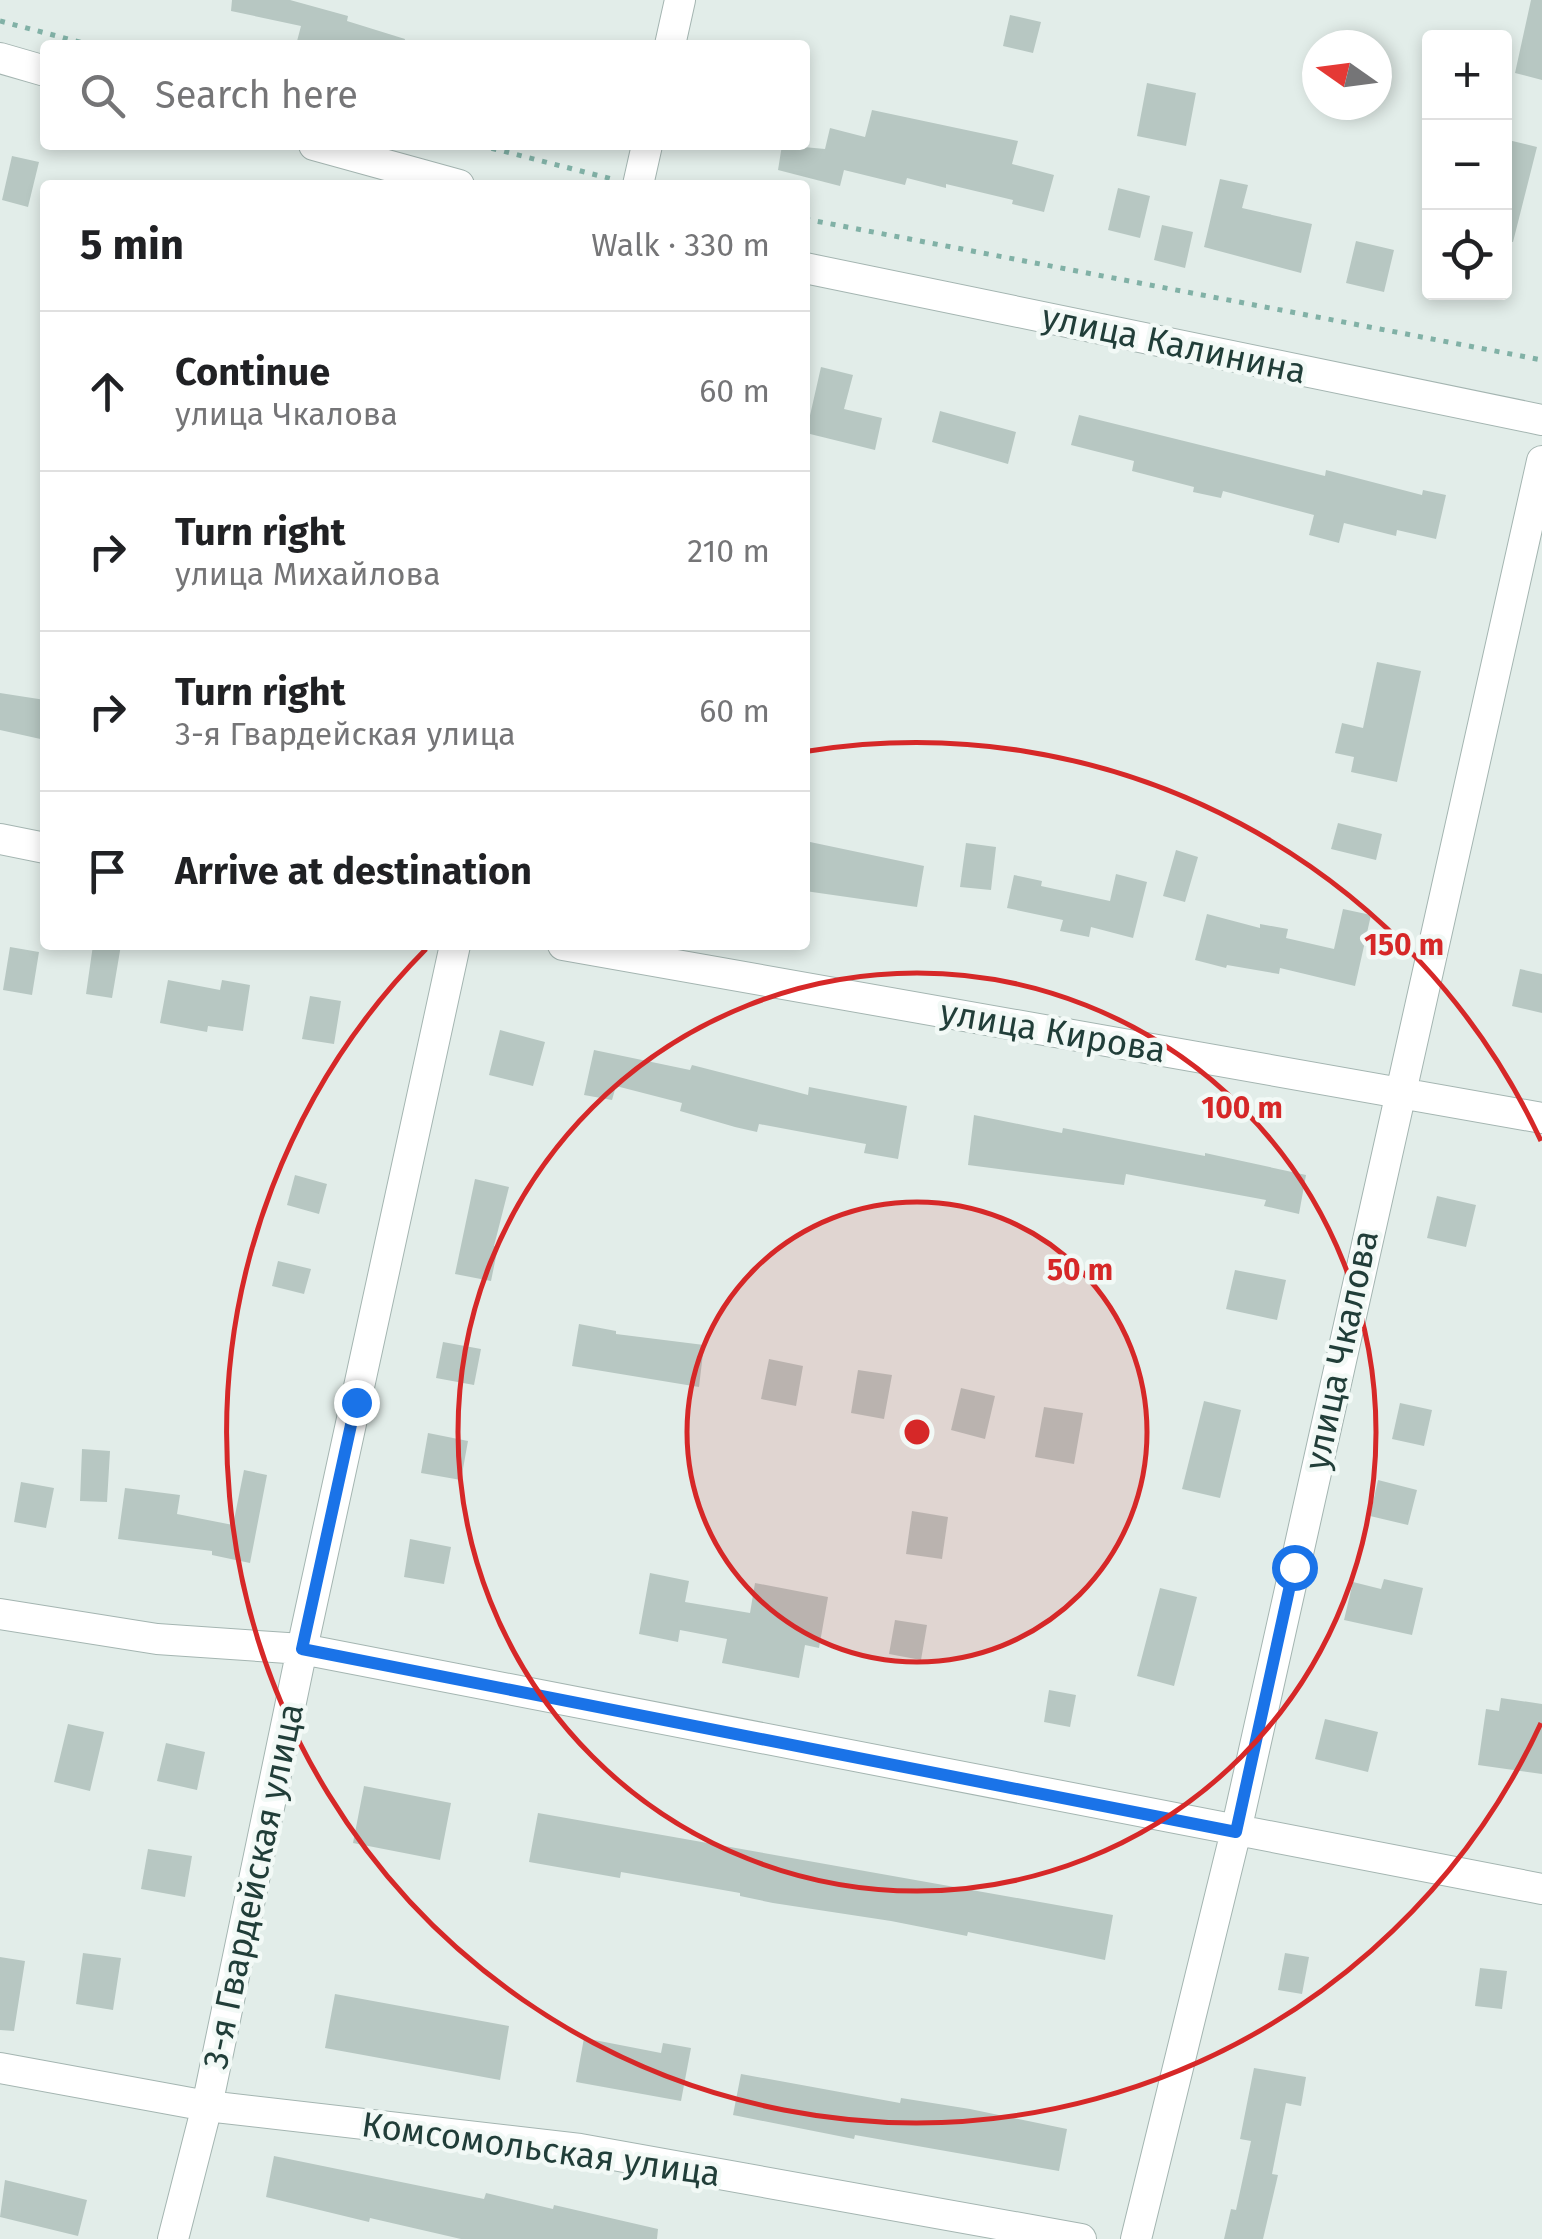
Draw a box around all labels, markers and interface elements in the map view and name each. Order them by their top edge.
north arrow [1302,30,1392,120]
map controls [1422,30,1512,300]
button: + [1422,30,1512,120]
search box [40,40,810,150]
icon: search [75,68,130,123]
text: Search here [155,72,358,118]
button: − [1422,120,1512,210]
button: locate [1422,210,1512,300]
text: 5 min [80,220,184,270]
text: Walk · 330 m [591,226,770,264]
street label: улица Калинина [1038,296,1310,392]
text: Continue [175,349,330,395]
icon: ahead [80,364,135,419]
text: 60 m [699,372,770,410]
text: улица Чкалова [175,395,398,433]
text: Turn right [175,509,345,555]
icon: right [80,524,135,579]
text: 210 m [687,532,770,570]
text: улица Михайлова [175,555,441,593]
text: Turn right [175,669,345,715]
icon: right [80,684,135,739]
text: 60 m [699,692,770,730]
text: 3-я Гвардейская улица [175,715,516,753]
icon: arrive [80,844,135,899]
text: Arrive at destination [175,848,532,894]
text: 150 m [1364,927,1444,963]
street label: улица Кирова [937,991,1169,1071]
text: 100 m [1201,1090,1283,1126]
street label: улица Чкалова [1295,1226,1387,1474]
text: 50 m [1047,1252,1113,1288]
route end [334,1380,380,1426]
centre of rings [899,1414,935,1450]
route start [1272,1545,1318,1591]
street label: 3-я Гвардейская улица [194,1699,312,2073]
street label: Комсомольская улица [359,2103,723,2195]

